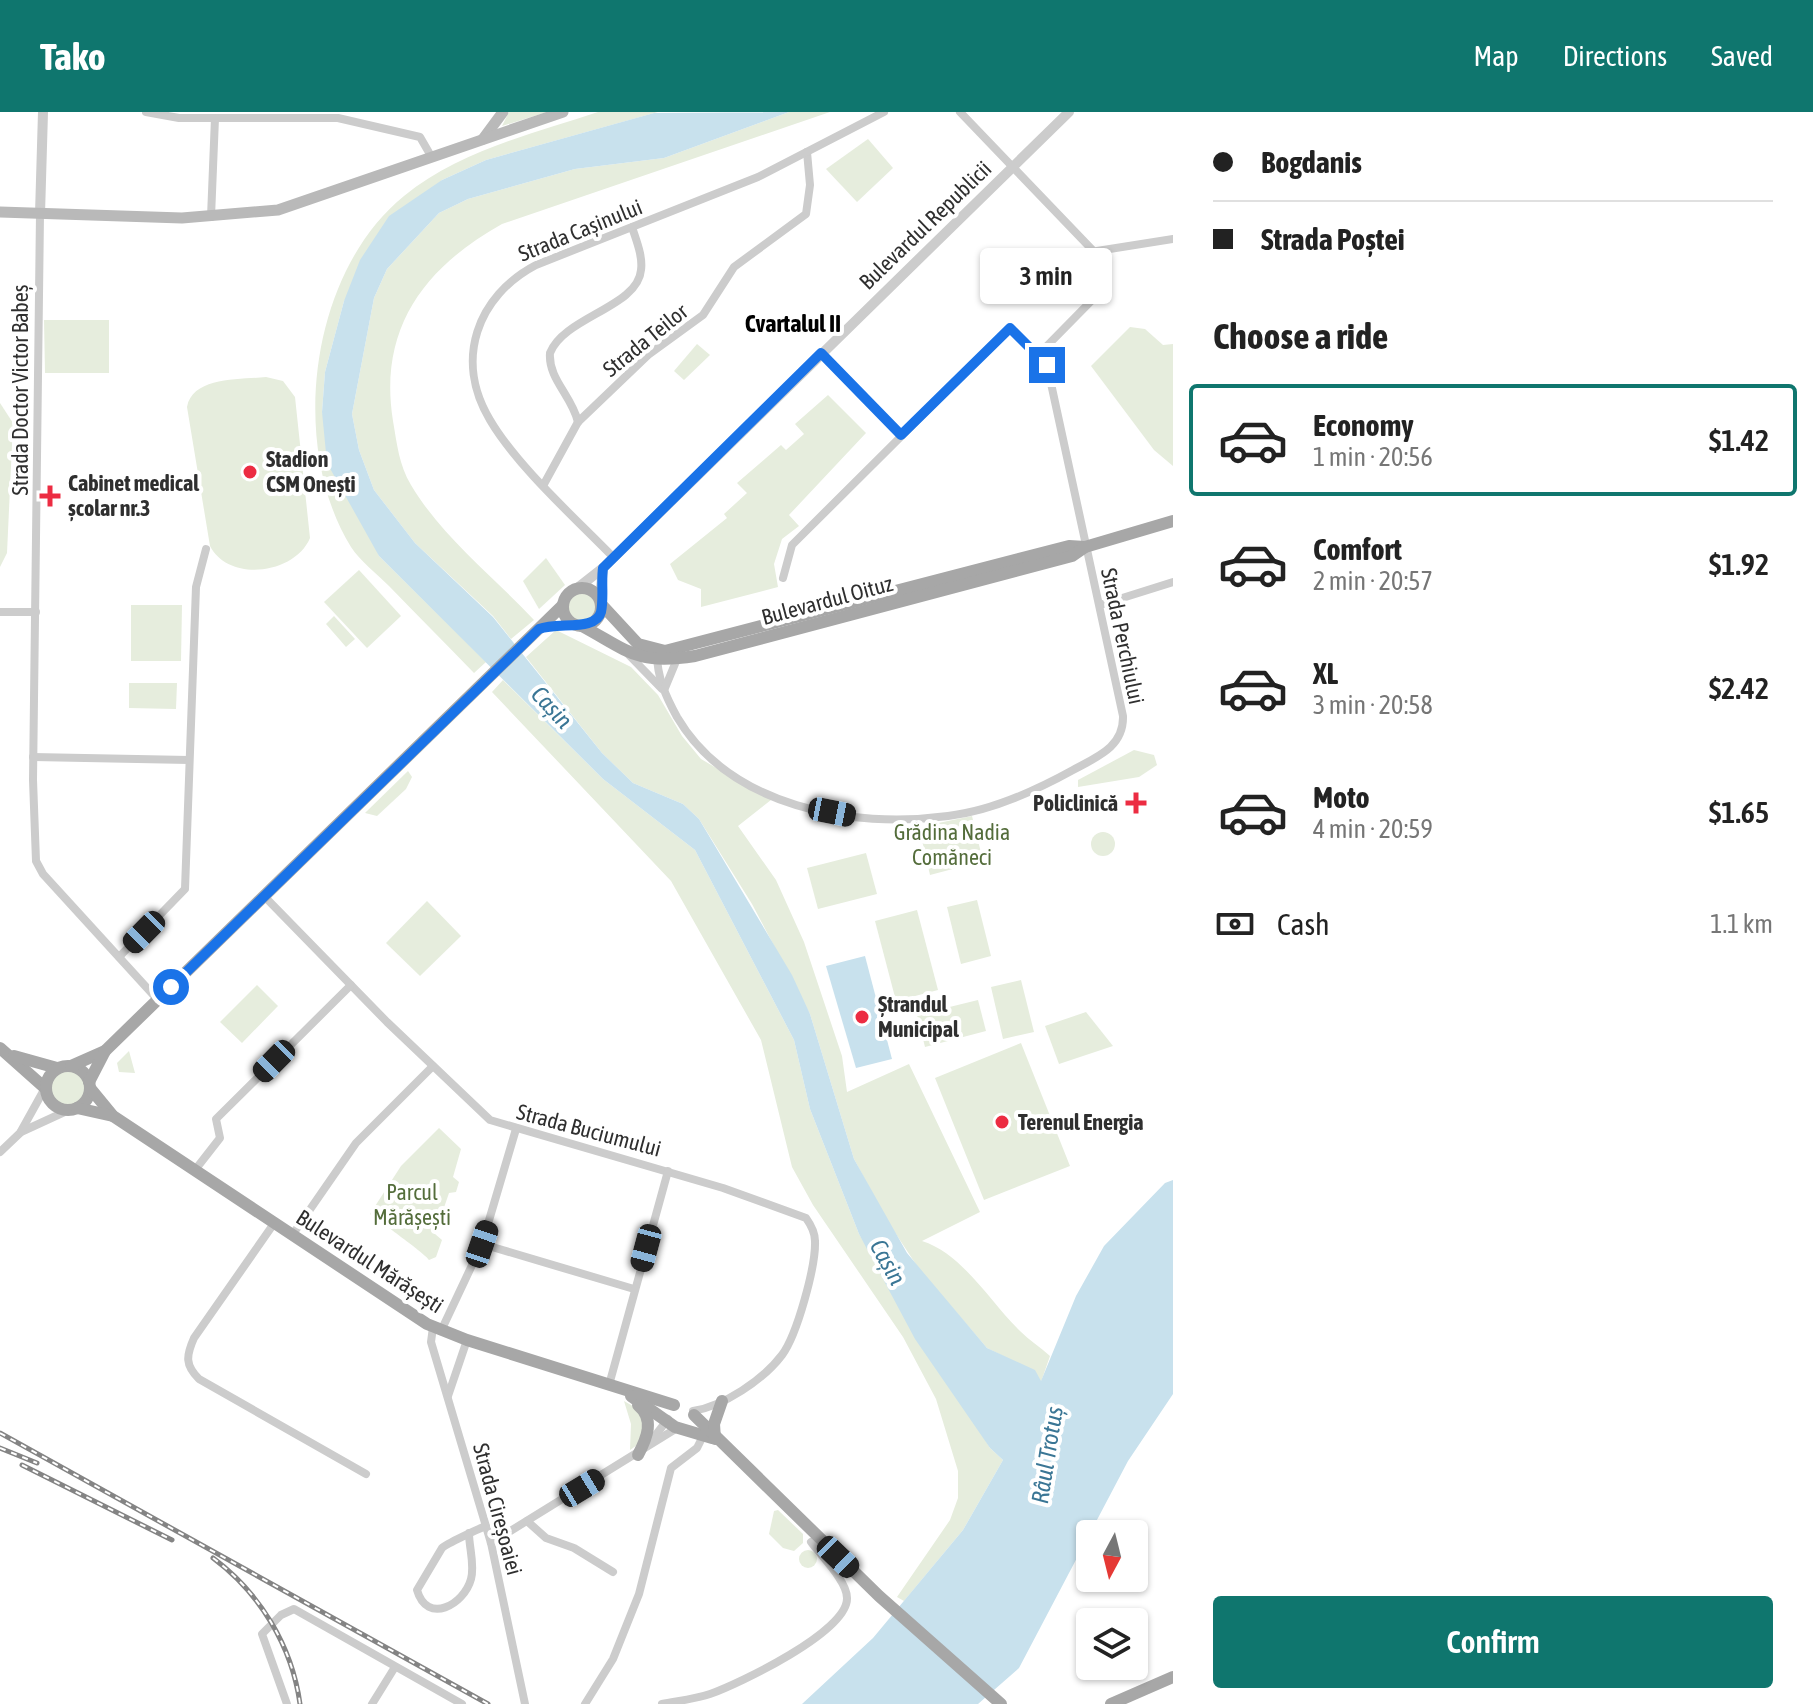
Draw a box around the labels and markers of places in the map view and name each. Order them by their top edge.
place label: Stadion CSM Onești [266,446,356,498]
marker: Stadion CSM Onești [241,463,259,481]
place label: Cabinet medical școlar nr.3 [68,470,200,522]
marker: Cabinet medical școlar nr.3 [39,485,61,507]
place label: Policlinică [1033,790,1118,816]
marker: Policlinică [1125,792,1147,814]
place label: Ștrandul Municipal [878,991,960,1042]
marker: Ștrandul Municipal [853,1008,871,1026]
place label: Terenul Energia [1018,1109,1144,1135]
marker: Terenul Energia [993,1113,1011,1131]

